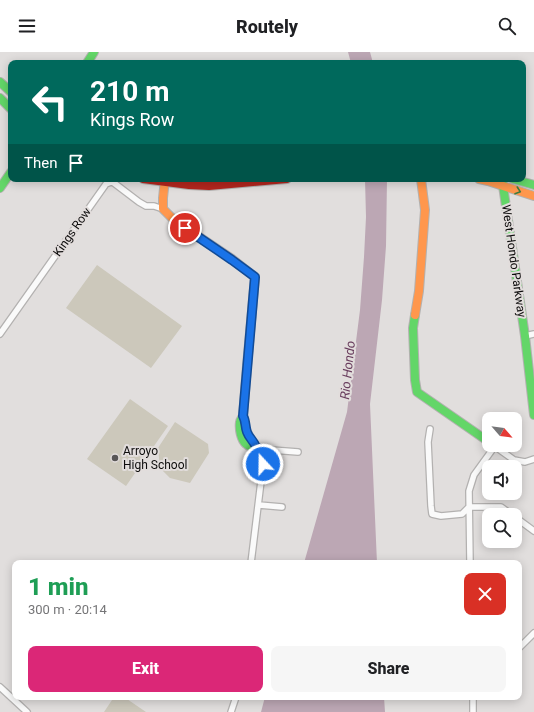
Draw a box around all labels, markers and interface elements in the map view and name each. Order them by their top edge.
icon: menu [16,15,38,37]
icon: search [496,15,518,37]
text: Routely [236,16,298,37]
text: 210 m [90,75,169,108]
icon: left [24,76,76,128]
text: Kings Row [90,109,174,130]
icon: arrive [65,152,87,174]
text: Then [24,154,57,172]
one-way arrow [515,186,522,195]
street label: West Hondo Parkway [499,204,529,319]
street label: Kings Row [50,205,94,259]
pin [168,211,202,245]
icon: arrive [174,217,196,239]
water label: Rio Hondo [337,340,358,400]
north arrow [482,412,522,452]
map controls [482,412,522,548]
position arrow [242,443,284,485]
place label: Arroyo High School [123,444,187,472]
marker: Arroyo High School [110,453,120,463]
button: sound [482,460,522,500]
button: search [482,508,522,548]
text: 1 min [28,573,89,601]
button: close [464,573,506,615]
text: 300 m · 20:14 [28,602,107,617]
button: Exit [28,646,263,692]
button: Share [271,646,506,692]

